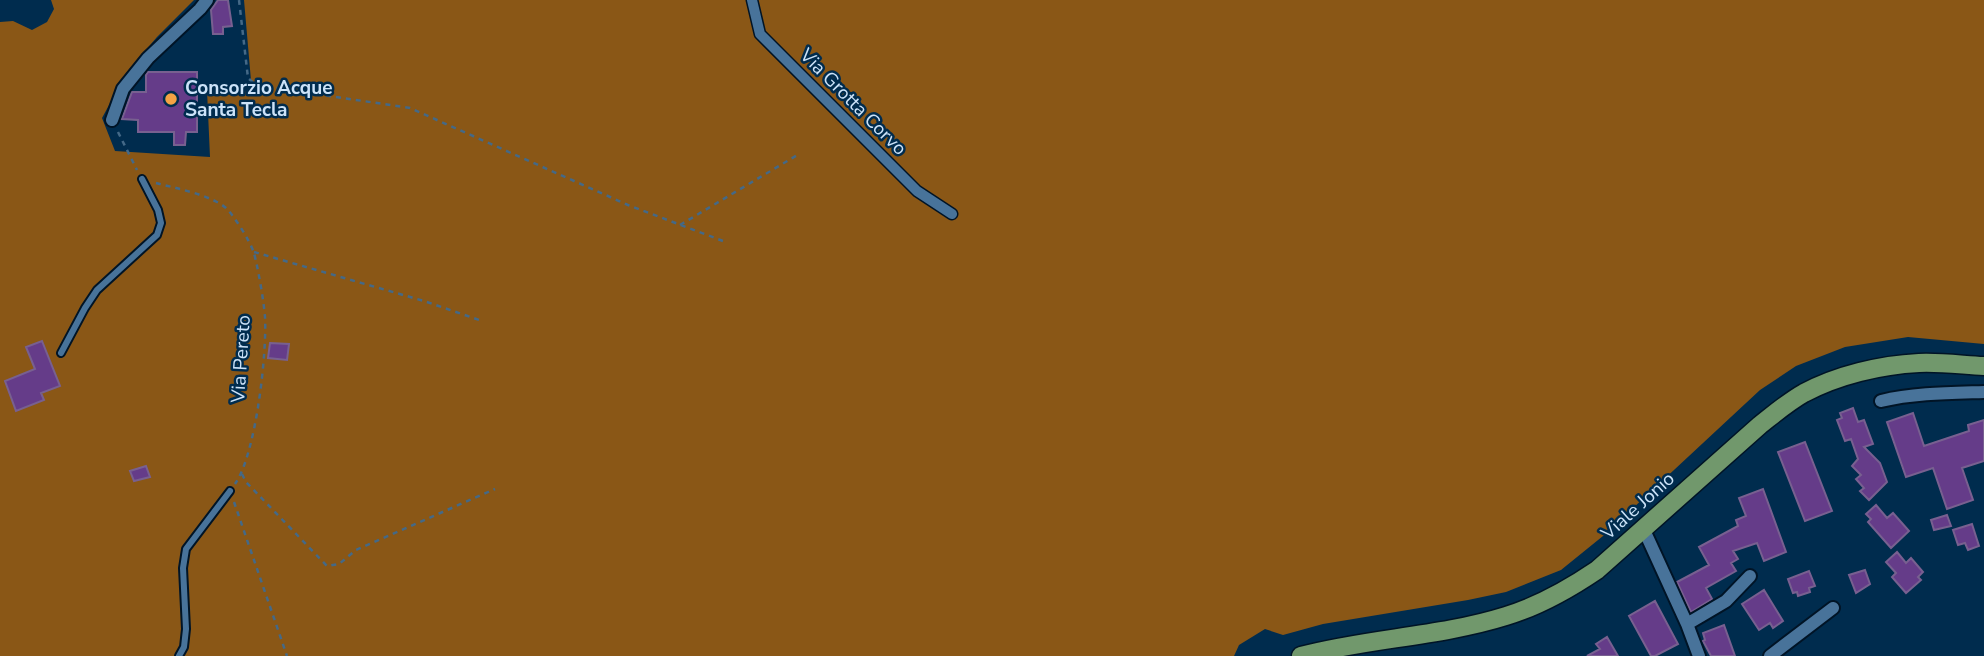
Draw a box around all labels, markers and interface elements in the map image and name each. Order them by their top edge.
street label: Via Grotta Corvo [793,42,912,161]
place label: Consorzio Acque Santa Tecla [185,75,333,123]
marker: Consorzio Acque Santa Tecla [163,91,179,107]
street label: Via Pereto [225,314,257,405]
street label: Viale Jonio [1595,466,1680,547]

